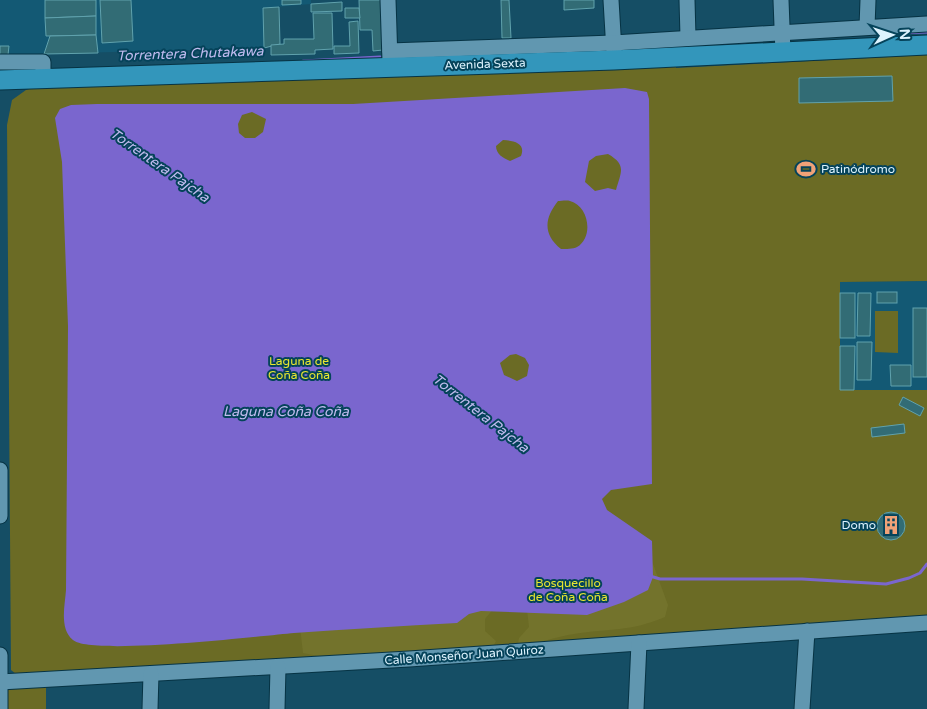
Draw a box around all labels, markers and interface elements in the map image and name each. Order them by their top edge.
north arrow [867,10,917,60]
text: N [896,28,913,40]
water label: Torrentera Chutakawa [116,42,265,65]
street label: Avenida Sexta [444,56,526,72]
water label: Torrentera Pajcha [107,125,214,207]
sports icon: Patinódromo [795,158,817,180]
place label: Patinódromo [821,162,895,176]
park label: Laguna de Coña Coña [268,354,330,382]
water label: Torrentera Pajcha [429,371,533,457]
water label: Laguna Coña Coña [223,403,350,420]
building icon: Domo [880,514,902,536]
place label: Domo [842,518,876,532]
park label: Bosquecillo de Coña Coña [528,576,608,604]
street label: Calle Monseñor Juan Quiroz [384,642,544,668]

